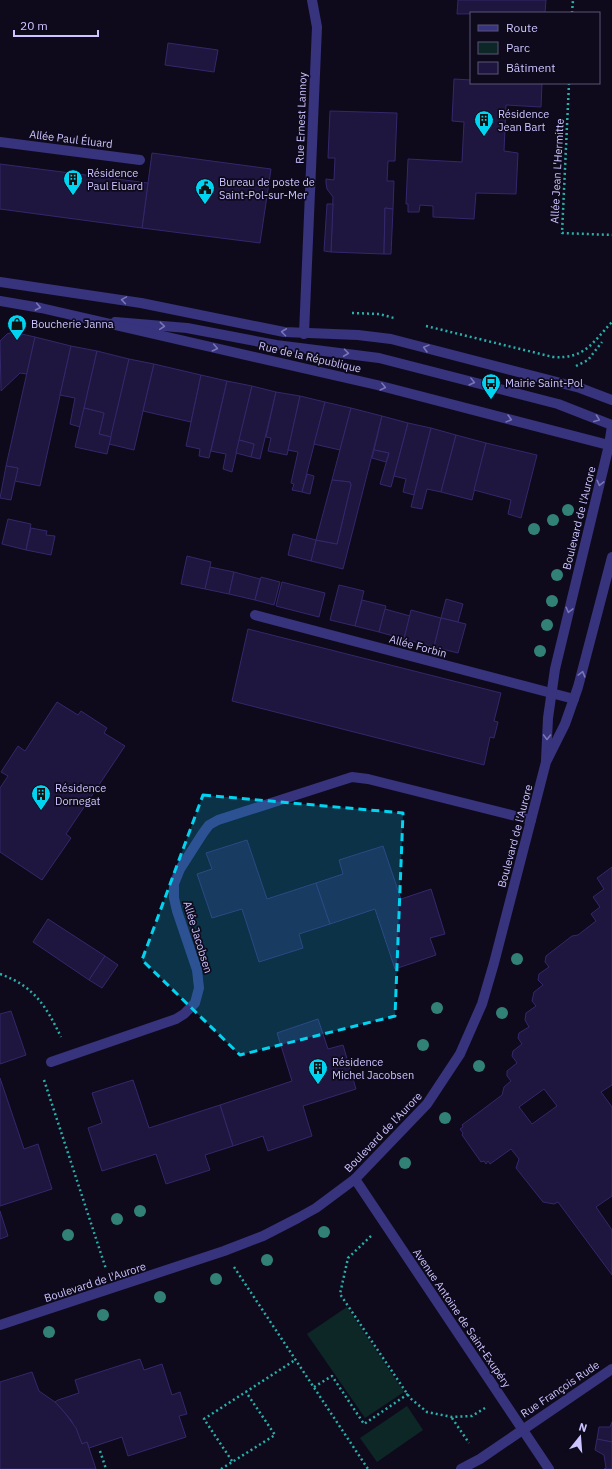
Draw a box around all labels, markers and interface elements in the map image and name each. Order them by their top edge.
scale bar [14,12,98,38]
legend [470,12,600,84]
text: 20 m [20,18,48,33]
text: Route [506,20,538,35]
text: Parc [506,40,530,55]
text: Bâtiment [506,60,556,75]
street label: Rue Ernest Lannoy [292,71,310,164]
place label: Résidence Jean Bart [498,107,549,134]
building icon: Résidence Jean Bart [473,109,495,137]
street label: Allée Jean L'Hermitte [547,118,567,224]
street label: Allée Paul Éluard [29,127,113,151]
place label: Résidence Paul Eluard [87,166,143,193]
building icon: Résidence Paul Eluard [62,168,84,196]
place label: Bureau de poste de Saint-Pol-sur-Mer [219,175,315,202]
public building icon: Bureau de poste de Saint-Pol-sur-Mer [194,177,216,205]
one-way arrow [121,296,127,305]
one-way arrow [35,303,42,311]
shop icon: Boucherie Janna [6,313,28,341]
place label: Boucherie Janna [31,317,114,331]
one-way arrow [159,321,165,330]
one-way arrow [281,327,287,336]
street label: Rue de la République [257,338,363,376]
one-way arrow [212,343,218,351]
one-way arrow [423,344,430,352]
one-way arrow [343,348,349,357]
bus stop icon: Mairie Saint-Pol [480,372,502,400]
place label: Mairie Saint-Pol [505,376,583,390]
one-way arrow [469,378,476,386]
one-way arrow [380,382,386,390]
one-way arrow [505,414,512,423]
one-way arrow [593,415,600,423]
street label: Boulevard de l'Aurore [559,465,599,571]
one-way arrow [596,480,605,487]
one-way arrow [566,606,574,613]
street label: Allée Forbin [388,632,448,660]
one-way arrow [577,671,586,678]
one-way arrow [542,734,551,740]
place label: Résidence Dornegat [55,781,106,808]
building icon: Résidence Dornegat [30,783,52,811]
street label: Boulevard de l'Aurore [494,783,536,889]
street label: Allée Jacobsen [180,899,216,975]
place label: Résidence Michel Jacobsen [332,1055,414,1082]
building icon: Résidence Michel Jacobsen [307,1057,329,1085]
street label: Boulevard de l'Aurore [341,1089,425,1175]
street label: Avenue Antoine de Saint-Exupéry [410,1246,514,1391]
street label: Boulevard de l'Aurore [42,1259,148,1305]
street label: Rue François Rude [518,1357,602,1421]
north arrow [560,1417,600,1457]
text: N [577,1420,589,1435]

